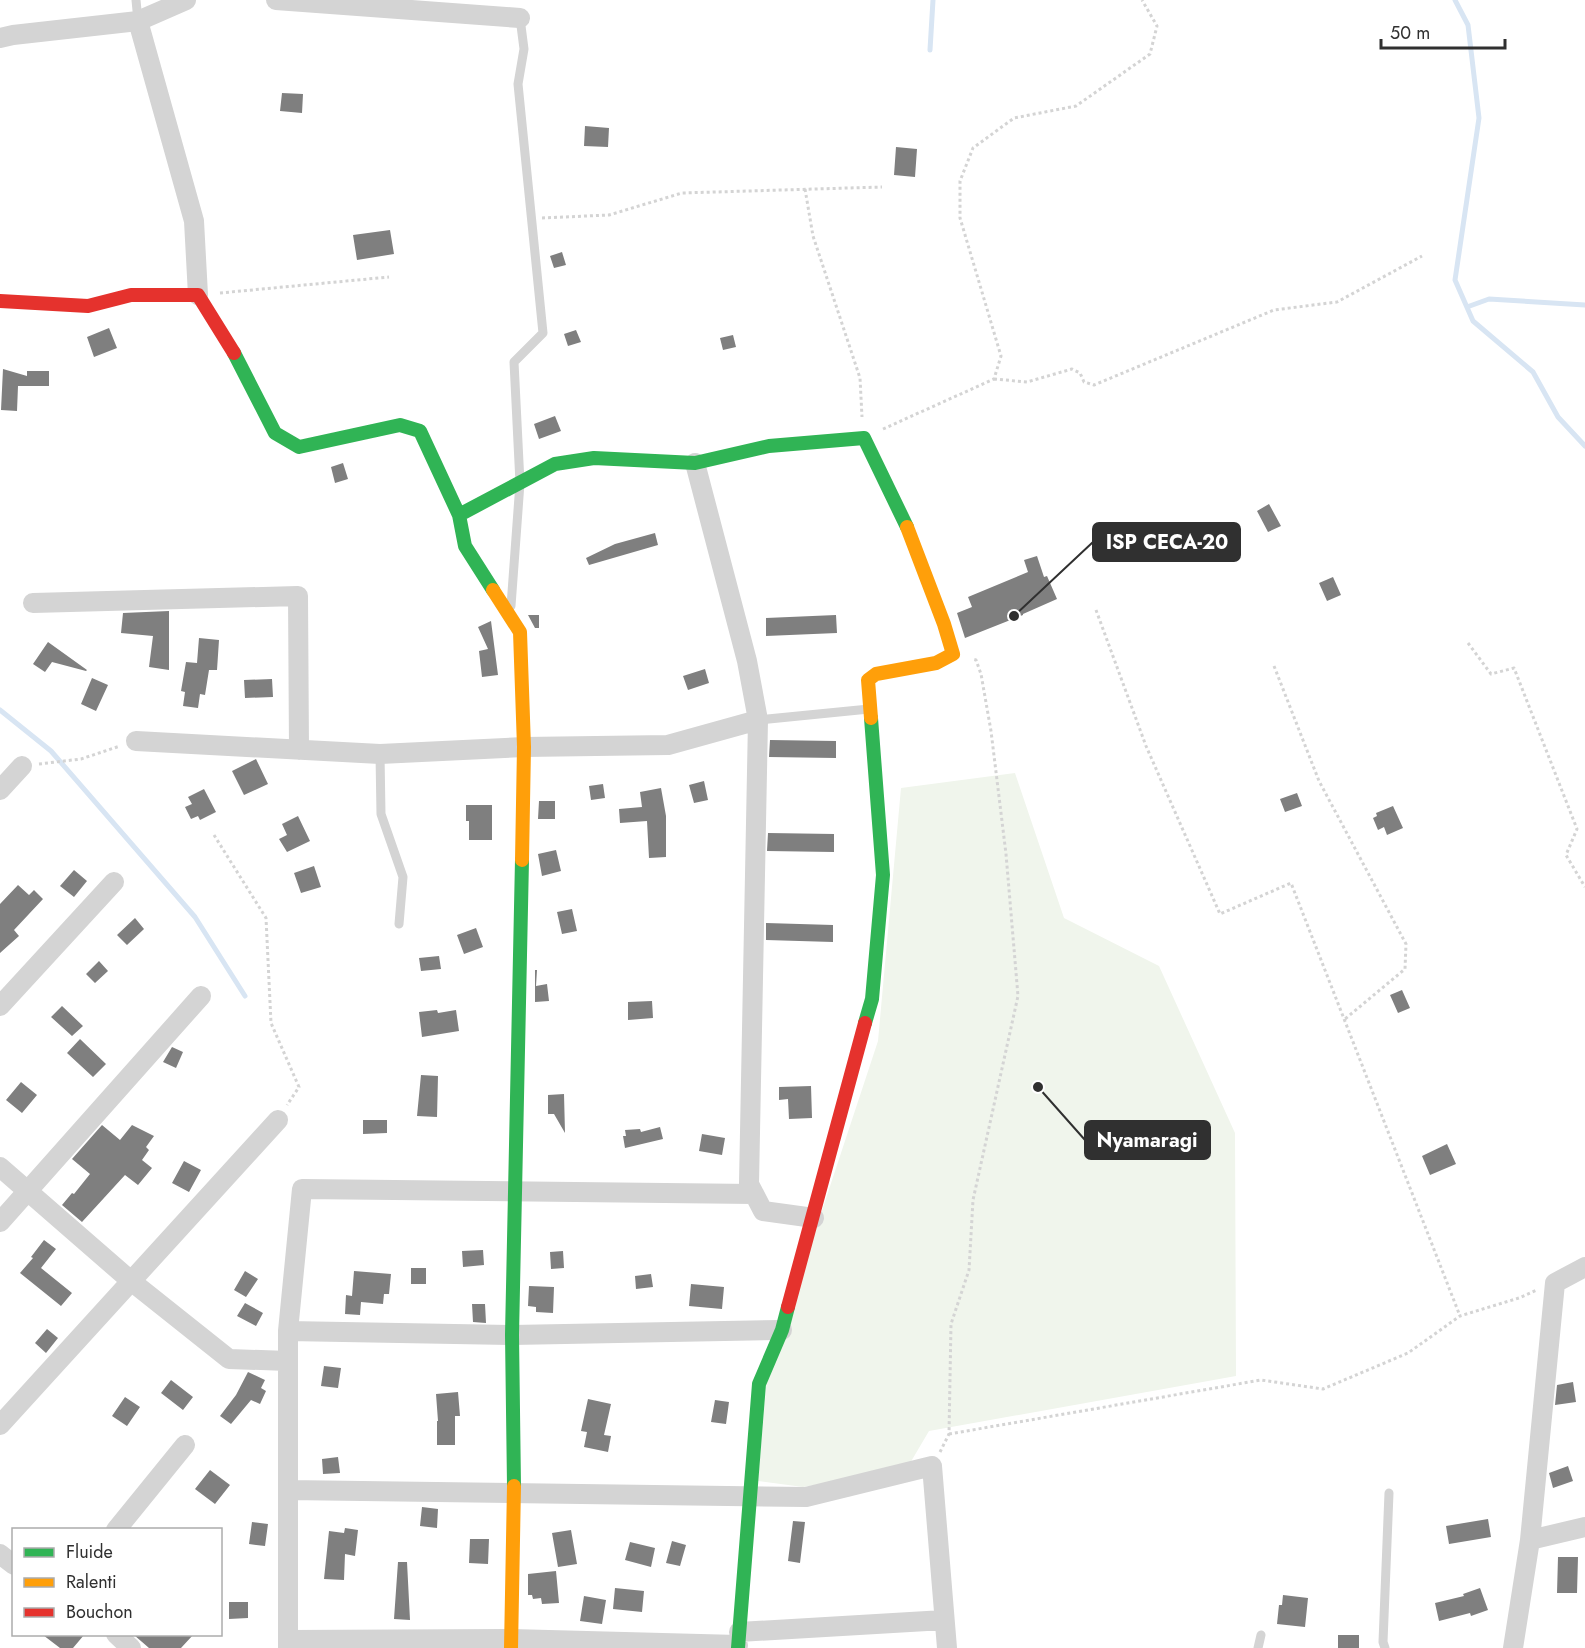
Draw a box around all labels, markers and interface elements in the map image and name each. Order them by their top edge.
scale bar [1381,12,1506,50]
text: 50 m [1390,20,1430,46]
callout: ISP CECA-20 [1093,523,1240,561]
text: ISP CECA-20 [1106,528,1228,557]
callout: Nyamaragi [1085,1121,1210,1159]
text: Nyamaragi [1097,1126,1197,1155]
legend [12,1528,222,1636]
text: Fluide [66,1539,113,1565]
text: Ralenti [66,1569,117,1595]
text: Bouchon [66,1599,133,1625]

